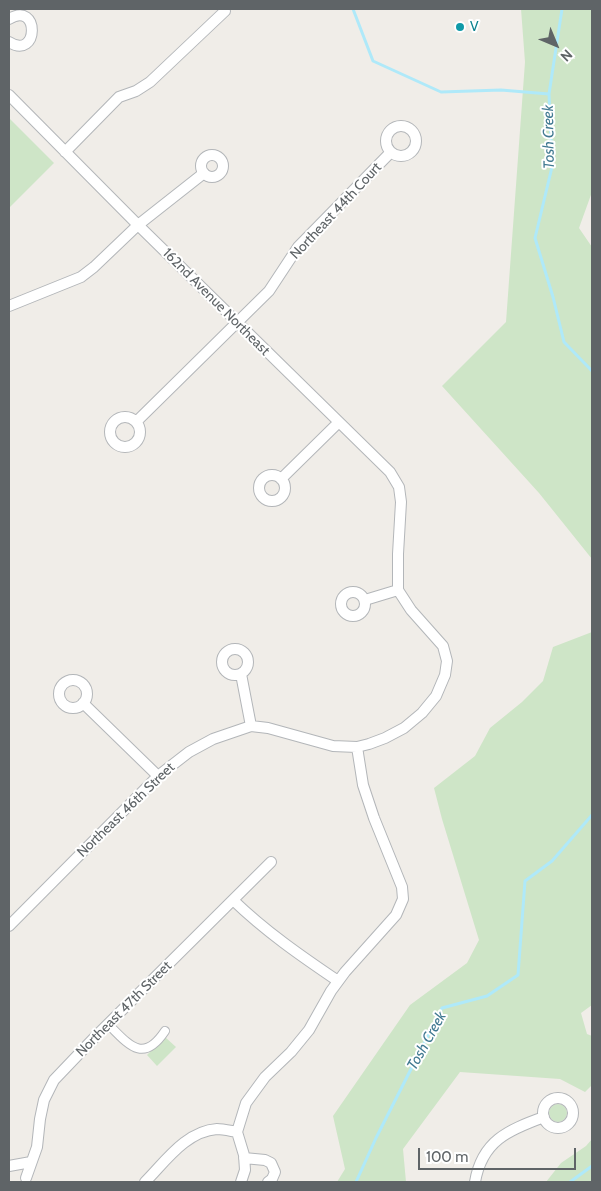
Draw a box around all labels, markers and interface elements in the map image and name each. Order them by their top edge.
place label: V [470,19,479,35]
north arrow [531,20,581,70]
marker: V [454,21,466,33]
text: N [557,46,576,65]
water label: Tosh Creek [539,105,559,169]
street label: Northeast 44th Court [287,159,385,263]
street label: 162nd Avenue Northeast [159,245,273,359]
street label: Northeast 46th Street [74,759,178,861]
street label: Northeast 47th Street [73,958,175,1060]
water label: Tosh Creek [404,1009,450,1073]
scale bar [421,1138,578,1170]
text: 100 m [426,1148,468,1166]

